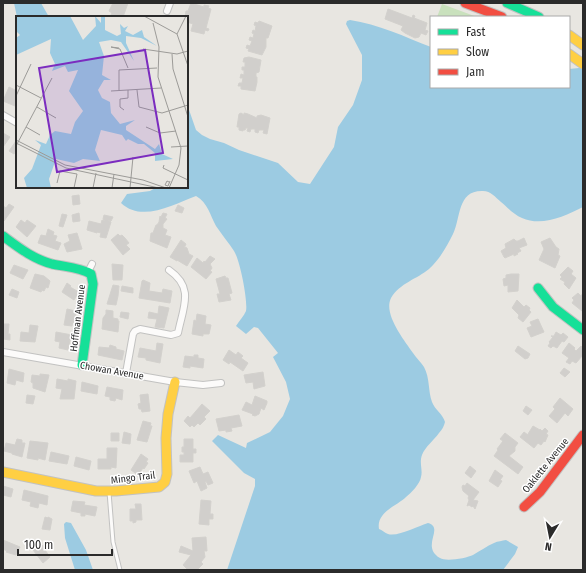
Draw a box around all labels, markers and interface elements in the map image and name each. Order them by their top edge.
inset map [16,16,188,188]
legend [430,16,570,88]
text: Fast [466,25,485,39]
text: Slow [466,45,489,59]
text: Jam [466,65,484,79]
street label: Hoffman Avenue [68,284,88,352]
street label: Chowan Avenue [79,359,145,383]
street label: Oaklette Avenue [520,436,572,495]
street label: Mingo Trail [110,469,156,487]
north arrow [530,517,570,557]
scale bar [18,531,112,557]
text: 100 m [24,538,53,552]
text: N [544,539,553,553]

